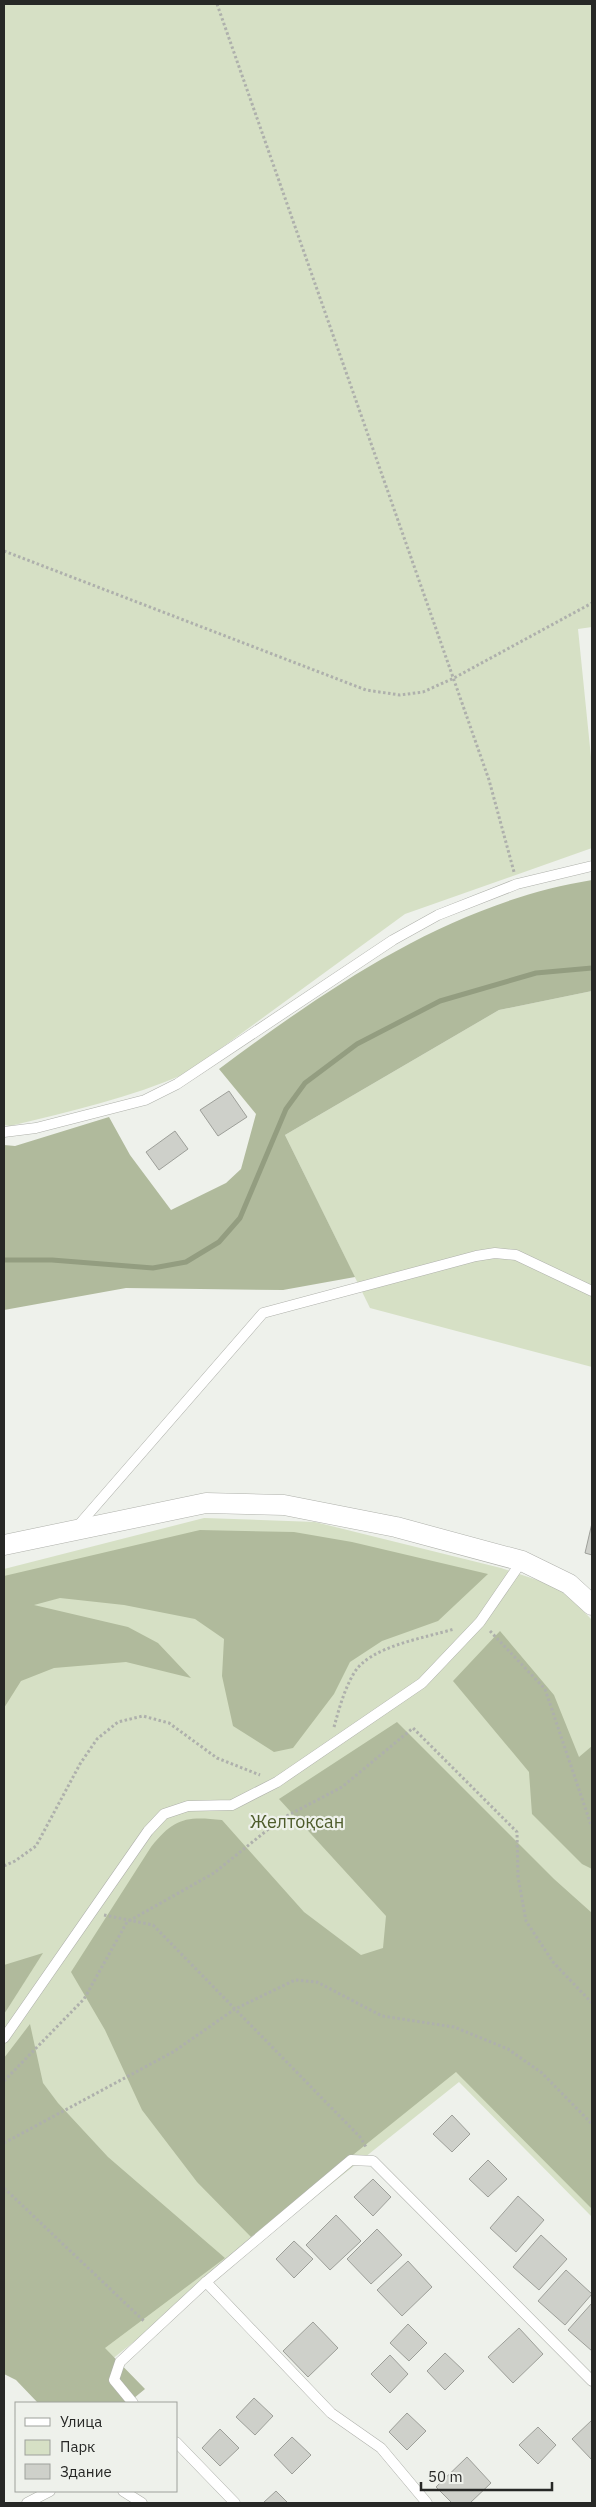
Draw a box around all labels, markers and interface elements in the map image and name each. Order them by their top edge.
park label: Желтоқсан [250,1810,344,1833]
legend [15,2402,178,2492]
text: Улица [60,2412,102,2431]
text: Парк [60,2437,95,2456]
scale bar [421,2460,552,2492]
text: Здание [60,2462,112,2481]
text: 50 m [428,2467,463,2486]

